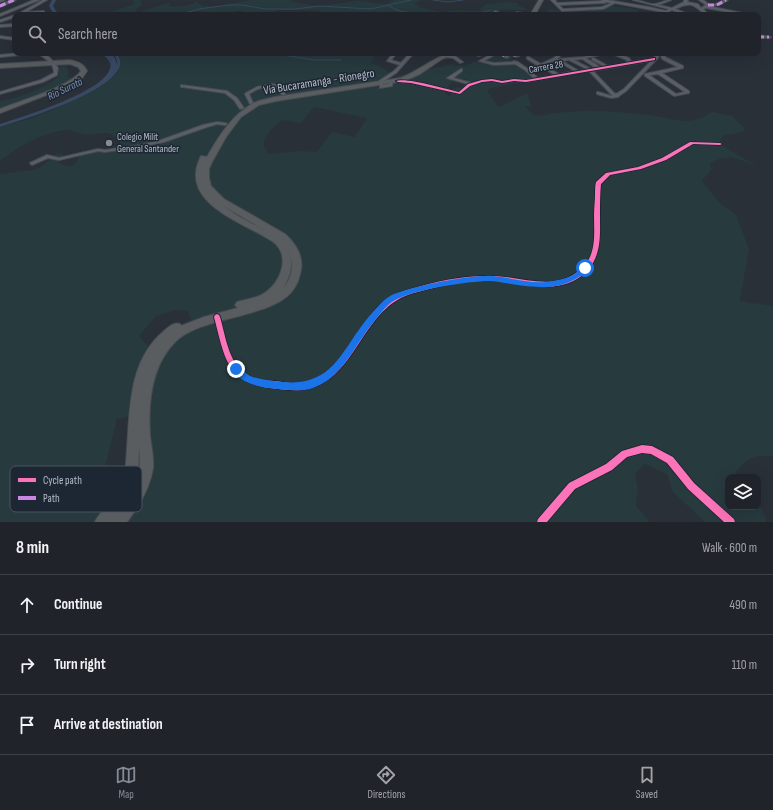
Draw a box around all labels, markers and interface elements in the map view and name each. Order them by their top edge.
search box [12,12,761,56]
icon: search [26,23,48,45]
text: Search here [58,25,118,44]
street label: Carrera 28 [528,58,564,76]
street label: Vía Bucaramanga - Rionegro [262,66,376,98]
water label: Río Suratá [45,75,85,103]
place label: Colegio Milit General Santander [117,131,179,155]
marker: Colegio Milit General Santander [104,138,114,148]
route start [576,259,594,277]
route end [227,360,245,378]
legend [10,466,142,512]
text: Cycle path [43,474,82,487]
map controls [725,474,761,510]
button: layers [725,474,761,510]
text: Path [43,492,60,505]
text: 8 min [16,538,49,558]
text: Walk · 600 m [702,540,757,556]
icon: ahead [16,594,38,616]
text: Continue [54,595,103,614]
text: 490 m [730,597,757,613]
icon: right [16,654,38,676]
text: Turn right [54,655,106,674]
text: 110 m [732,657,757,673]
icon: arrive [16,714,38,736]
text: Arrive at destination [54,715,163,734]
tab: Map [115,764,137,801]
tab: Directions [368,764,405,801]
tab: Saved [636,764,658,801]

